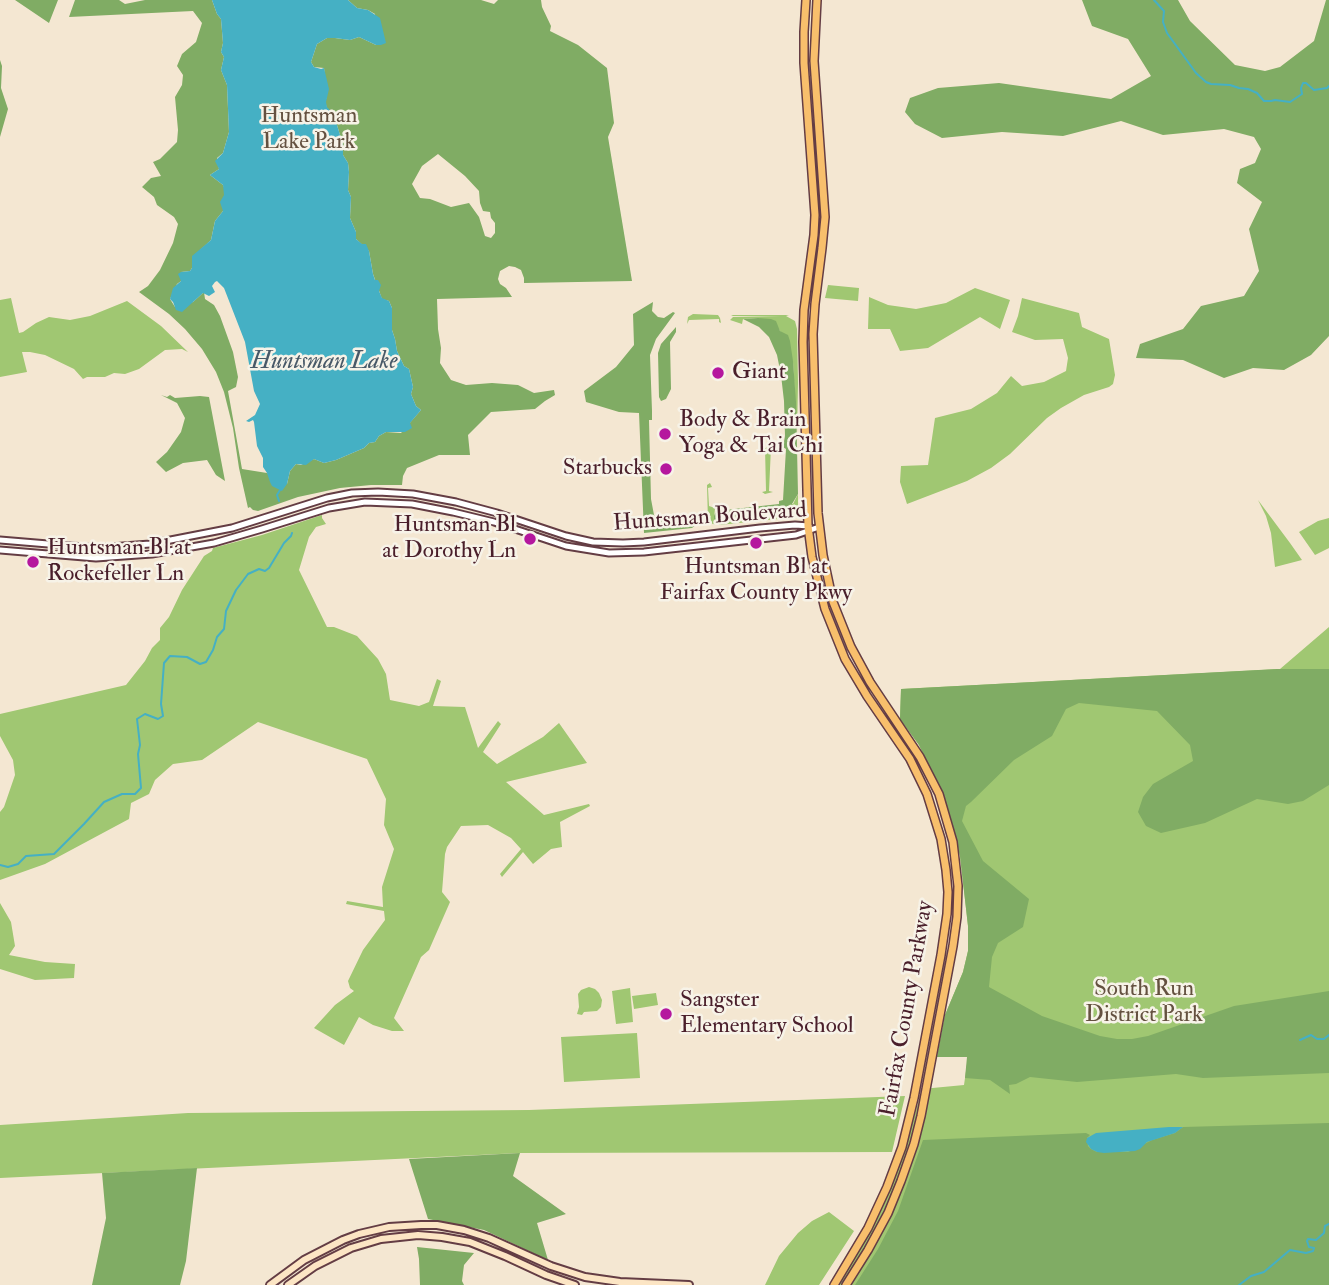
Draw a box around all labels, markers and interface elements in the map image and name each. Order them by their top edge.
park label: Huntsman Lake Park [261,103,357,157]
water label: Huntsman Lake [251,349,397,377]
place label: Giant [732,359,786,387]
marker: Giant [710,365,726,381]
place label: Body & Brain Yoga & Tai Chi [679,407,823,461]
marker: Body & Brain Yoga & Tai Chi [657,426,673,442]
place label: Starbucks [563,455,652,483]
marker: Starbucks [658,461,674,477]
street label: Huntsman Boulevard [612,497,808,539]
place label: Huntsman Bl at Dorothy Ln [382,512,516,566]
marker: Huntsman Bl at Dorothy Ln [522,531,538,547]
place label: Huntsman Bl at Rockefeller Ln [47,535,191,589]
marker: Huntsman Bl at Fairfax County Pkwy [748,535,764,551]
marker: Huntsman Bl at Rockefeller Ln [25,554,41,570]
place label: Huntsman Bl at Fairfax County Pkwy [660,554,852,608]
street label: Fairfax County Parkway [875,899,941,1119]
park label: South Run District Park [1085,976,1203,1030]
place label: Sangster Elementary School [680,987,854,1041]
marker: Sangster Elementary School [658,1006,674,1022]

